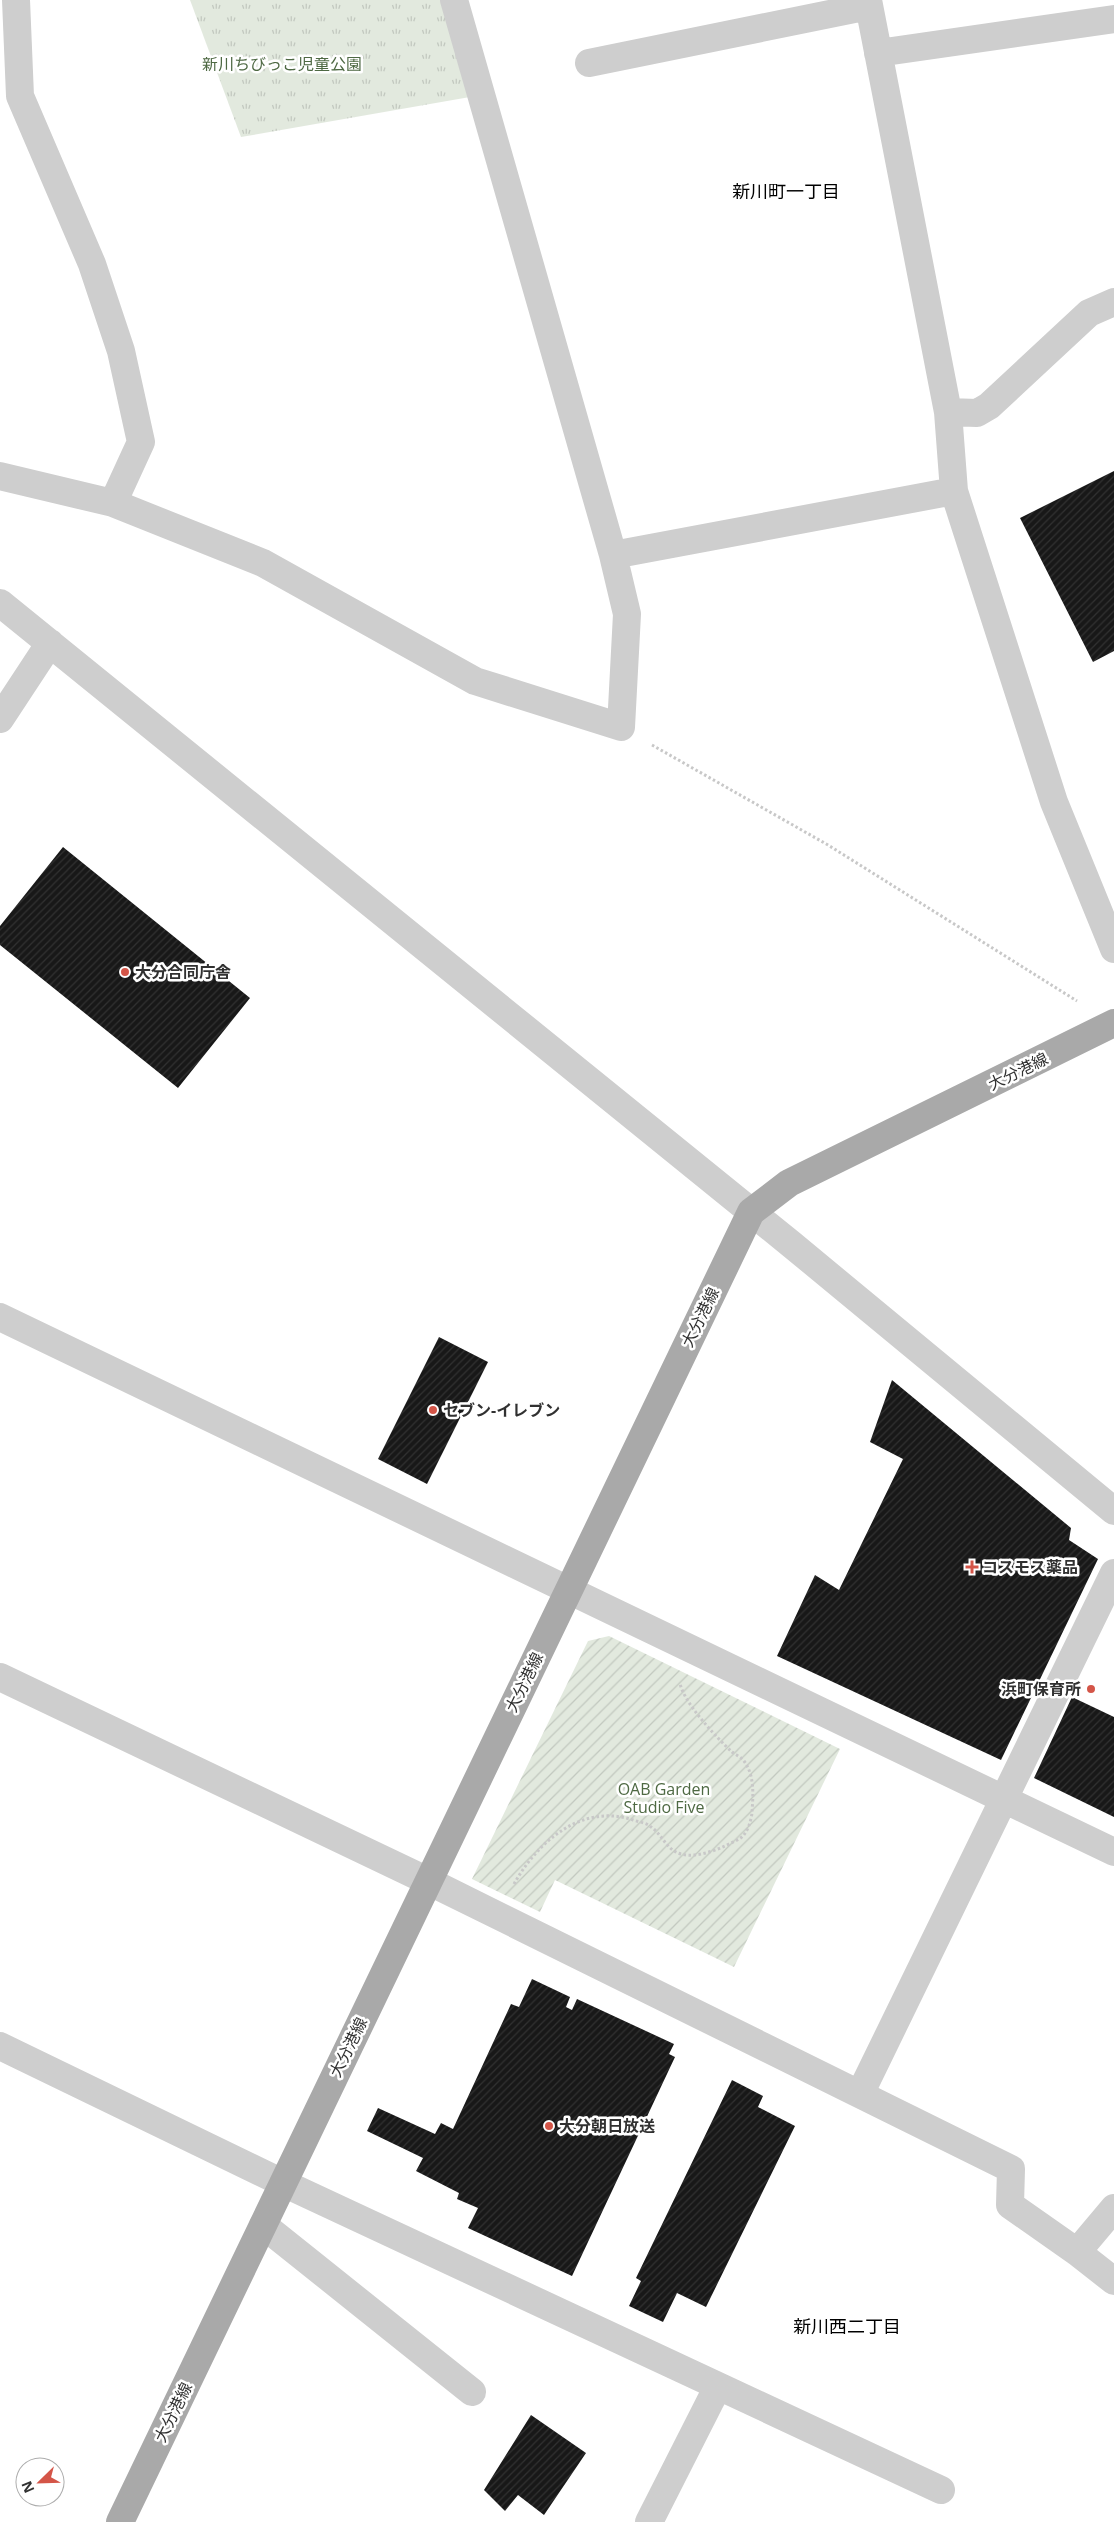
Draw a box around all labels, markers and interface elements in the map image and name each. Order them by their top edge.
park label: 新川ちびっこ児童公園 [202,53,362,75]
district label: 新川町一丁目 [732,179,840,203]
place label: 大分合同庁舎 [135,961,231,983]
marker: 大分合同庁舎 [119,966,131,978]
street label: 大分港線 [984,1047,1052,1095]
street label: 大分港線 [676,1283,724,1351]
place label: セブン-イレブン [443,1399,560,1421]
marker: セブン-イレブン [427,1404,439,1416]
place label: コスモス薬品 [982,1556,1078,1578]
marker: コスモス薬品 [966,1561,978,1573]
street label: 大分港線 [500,1648,548,1716]
place label: 浜町保育所 [1001,1678,1081,1700]
marker: 浜町保育所 [1085,1683,1097,1695]
park label: OAB Garden Studio Five [618,1778,710,1818]
street label: 大分港線 [324,2013,372,2081]
place label: 大分朝日放送 [559,2115,655,2137]
marker: 大分朝日放送 [543,2120,555,2132]
district label: 新川西二丁目 [793,2314,901,2338]
street label: 大分港線 [149,2378,197,2446]
north arrow [15,2457,65,2507]
text: N [17,2478,39,2496]

